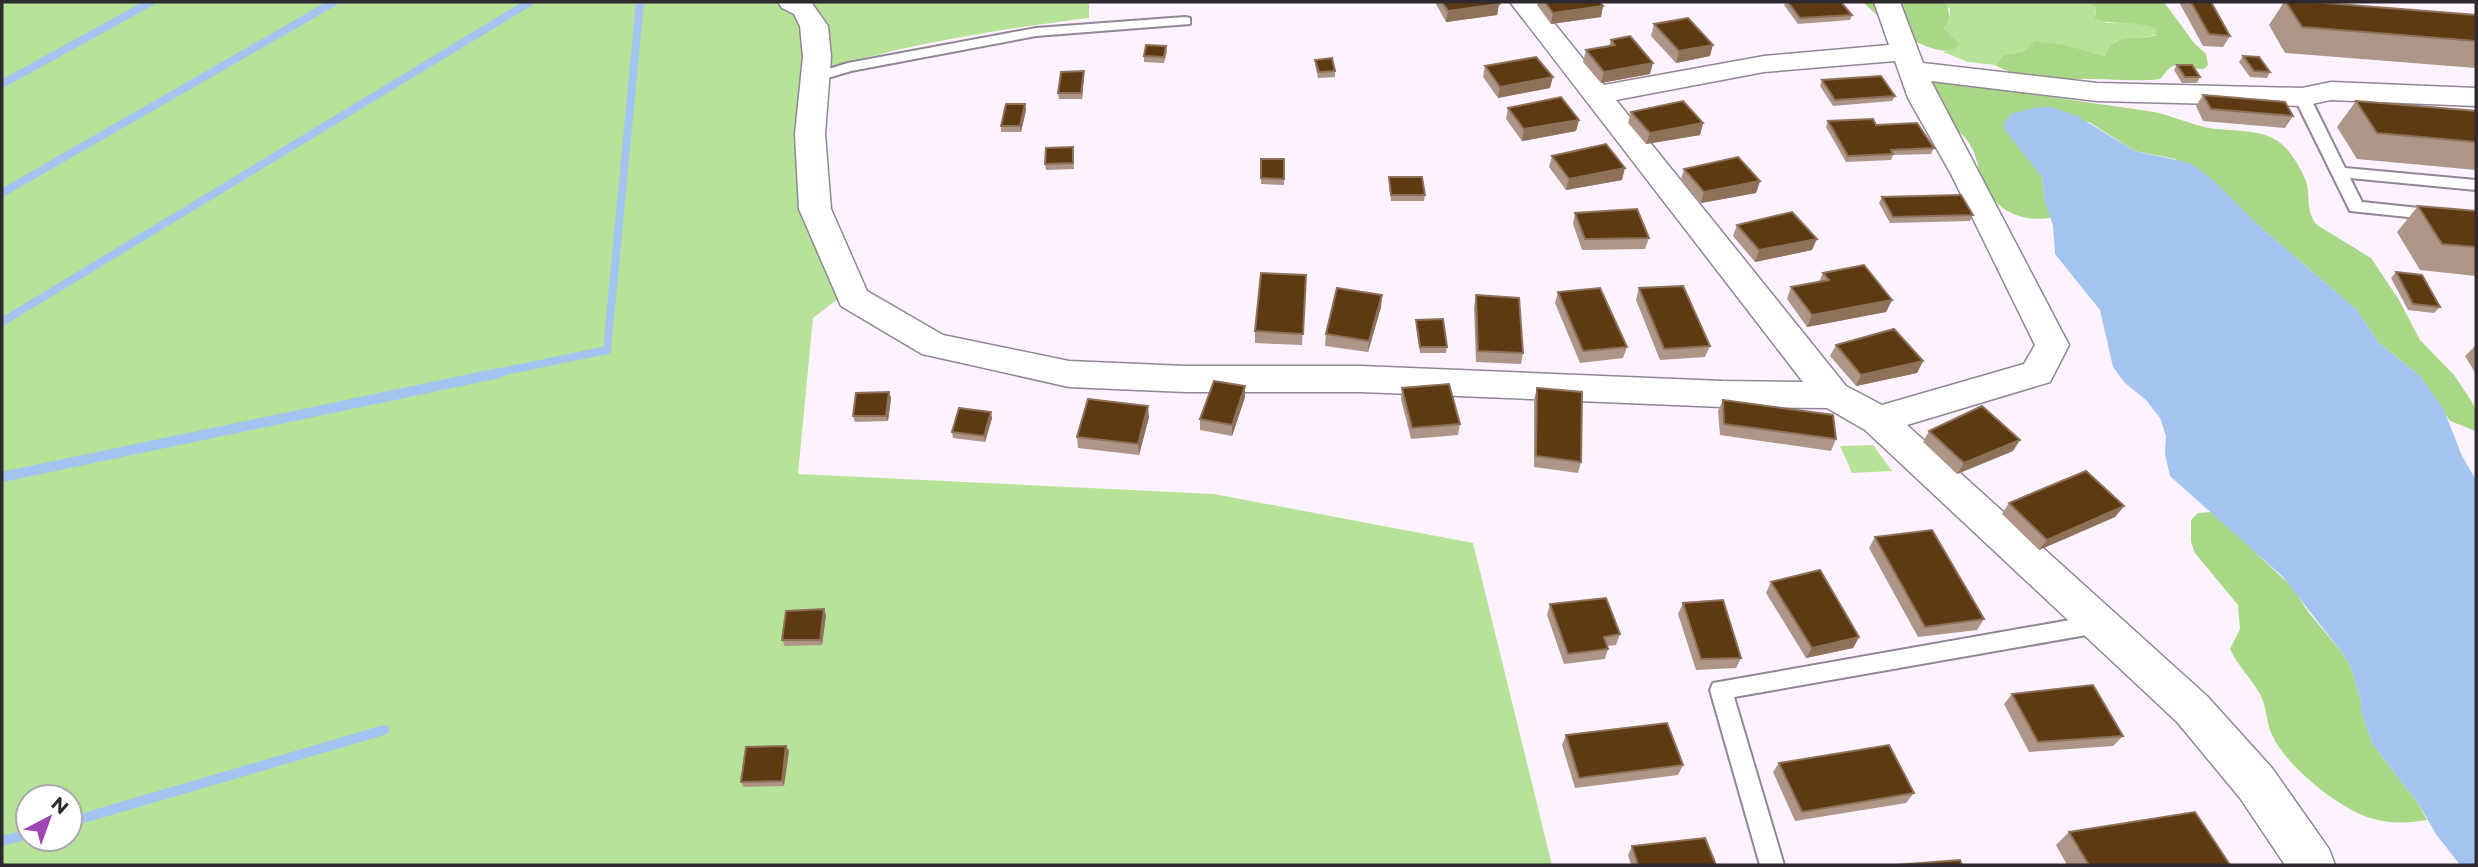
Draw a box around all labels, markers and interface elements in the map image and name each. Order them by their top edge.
north arrow [14,783,84,853]
text: N [46,792,73,819]

